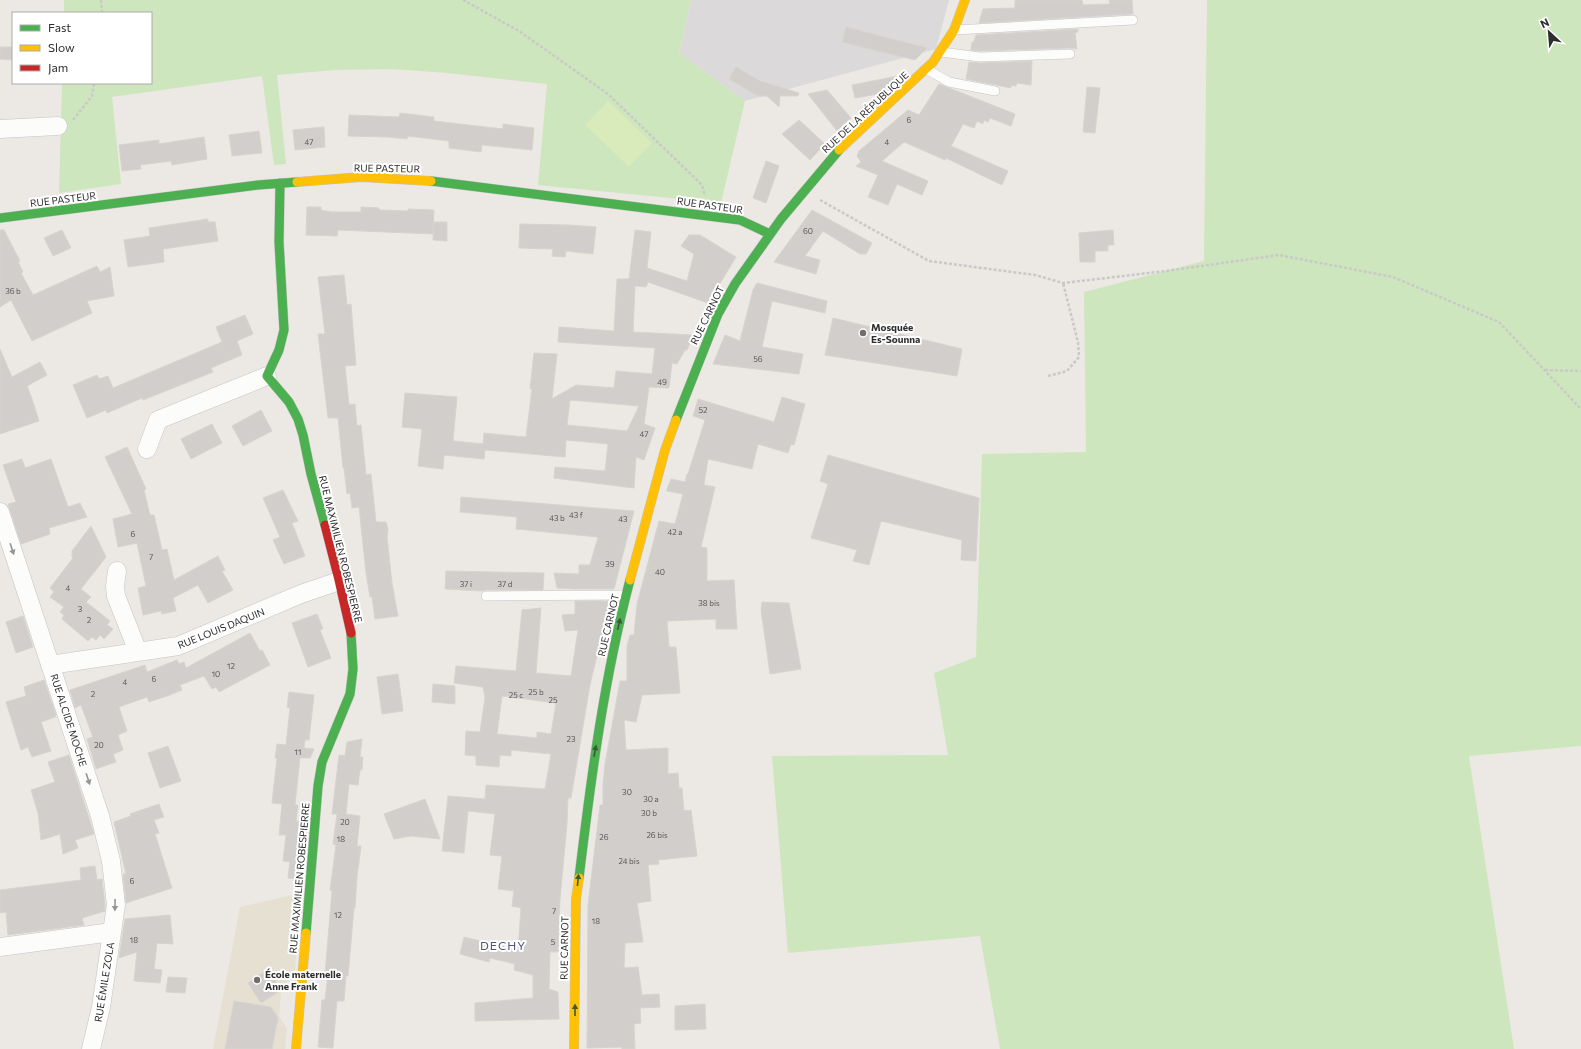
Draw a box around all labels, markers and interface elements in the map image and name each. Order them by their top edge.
legend [12,12,152,84]
north arrow [1529,12,1569,52]
text: N [1538,15,1551,30]
text: Fast [48,20,71,34]
text: Slow [48,40,75,54]
text: Jam [48,60,68,75]
street label: RUE DE LA RÉPUBLIQUE [819,69,911,155]
house number: 6 [907,115,912,125]
house number: 47 [305,137,313,147]
house number: 4 [885,137,890,147]
street label: RUE PASTEUR [354,161,421,175]
street label: RUE PASTEUR [29,189,97,209]
street label: RUE PASTEUR [676,194,744,216]
house number: 60 [803,226,813,236]
street label: RUE CARNOT [688,283,727,346]
house number: 36 b [5,286,21,296]
place label: Mosquée Es-Sounna [871,321,920,345]
marker: Mosquée Es-Sounna [858,328,868,338]
house number: 56 [753,354,763,364]
house number: 49 [657,377,667,387]
house number: 52 [698,405,708,415]
house number: 47 [640,429,648,439]
street label: RUE MAXIMILIEN ROBESPIERRE [317,474,365,624]
house number: 43 f [569,510,584,520]
house number: 43 b [549,513,565,523]
house number: 43 [618,514,628,524]
house number: 42 a [668,527,682,537]
house number: 6 [131,529,136,539]
one-way arrow [10,543,16,555]
house number: 7 [149,552,153,562]
house number: 39 [605,559,615,569]
house number: 40 [655,567,665,577]
house number: 37 i [460,579,472,589]
house number: 37 d [498,579,513,589]
house number: 4 [66,583,71,593]
street label: RUE CARNOT [595,592,621,657]
house number: 38 bis [698,598,720,608]
house number: 3 [78,604,83,614]
street label: RUE LOUIS DAQUIN [176,605,266,651]
house number: 2 [87,615,92,625]
one-way arrow [617,617,623,630]
house number: 12 [227,661,235,671]
house number: 10 [212,669,220,679]
street label: RUE ALCIDE MOCHE [48,672,90,768]
house number: 6 [152,674,157,684]
house number: 4 [123,677,128,687]
house number: 25 b [528,687,544,697]
house number: 2 [91,689,96,699]
house number: 25 c [509,690,523,700]
house number: 25 [548,695,558,705]
house number: 23 [567,734,576,744]
house number: 20 [94,740,104,750]
one-way arrow [592,745,598,757]
house number: 11 [295,747,301,757]
one-way arrow [85,773,91,785]
house number: 30 [622,787,632,797]
house number: 30 a [643,794,659,804]
street label: RUE MAXIMILIEN ROBESPIERRE [286,802,312,954]
house number: 30 b [641,808,657,818]
house number: 20 [340,817,350,827]
house number: 26 bis [646,830,668,840]
house number: 26 [599,832,609,842]
house number: 18 [337,834,345,844]
house number: 24 bis [618,856,640,866]
one-way arrow [574,874,581,886]
house number: 6 [130,876,135,886]
one-way arrow [112,899,118,912]
house number: 7 [552,906,556,916]
house number: 12 [334,910,342,920]
street label: RUE CARNOT [557,915,571,980]
house number: 18 [592,916,600,926]
house number: 18 [130,935,138,945]
house number: 5 [551,937,556,947]
district label: DECHY [480,938,526,952]
street label: RUE ÉMILE ZOLA [92,941,116,1023]
place label: École maternelle Anne Frank [265,968,341,992]
marker: École maternelle Anne Frank [252,975,262,985]
one-way arrow [572,1003,578,1016]

